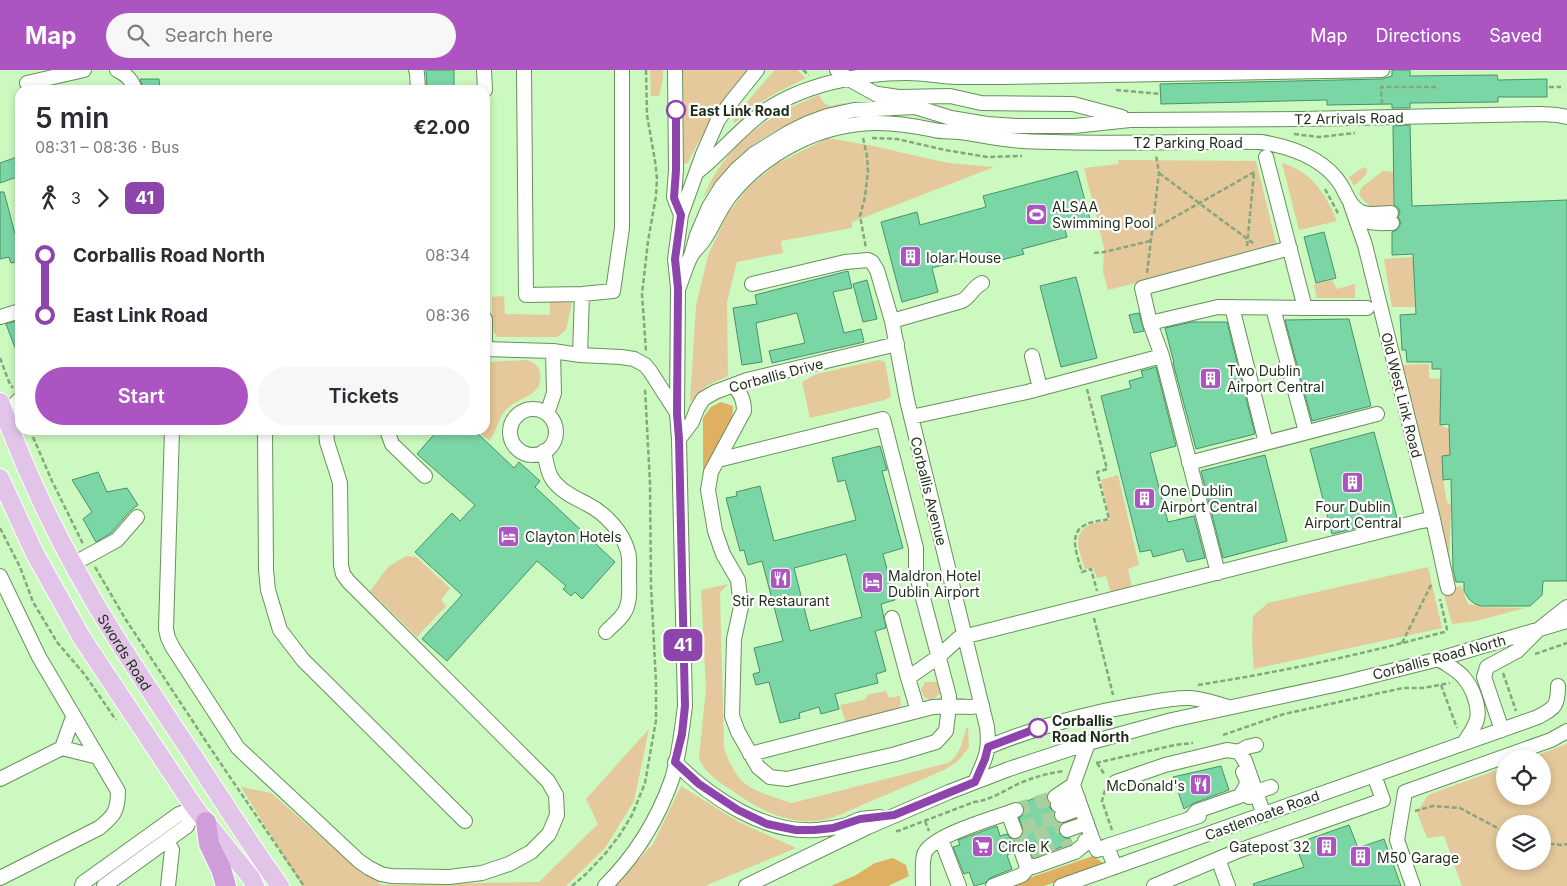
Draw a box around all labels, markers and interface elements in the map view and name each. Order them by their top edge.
search box [106,13,456,58]
text: Map [25,21,76,50]
icon: search [124,21,152,49]
text: Search here [164,24,273,47]
text: Map [1310,25,1348,46]
text: Directions [1376,25,1461,46]
text: Saved [1489,25,1542,46]
marker: East Link Road [666,100,686,120]
text: 5 min [35,101,109,135]
place label: East Link Road [690,102,789,119]
street label: T2 Arrivals Road [1294,109,1404,127]
text: €2.00 [414,116,470,139]
street label: T2 Parking Road [1133,134,1243,151]
text: 08:31 – 08:36 · Bus [35,137,179,157]
icon: walk [35,184,63,212]
icon: forward [89,184,117,212]
text: 41 [135,187,154,208]
text: 3 [71,188,81,208]
place label: ALSAA Swimming Pool [1052,198,1154,231]
sports icon: ALSAA Swimming Pool [1024,202,1048,226]
text: Corballis Road North [73,244,265,267]
text: 08:34 [425,245,470,265]
building icon: Iolar House [898,245,922,269]
place label: Iolar House [926,249,1001,266]
text: East Link Road [73,304,208,327]
text: 08:36 [426,305,470,325]
street label: Old West Link Road [1378,330,1426,460]
street label: Corballis Drive [727,354,825,396]
place label: Two Dublin Airport Central [1227,362,1324,395]
building icon: Two Dublin Airport Central [1199,366,1223,390]
button: Start [35,367,248,425]
button: Tickets [258,367,470,425]
street label: Corballis Avenue [907,435,951,547]
building icon: Four Dublin Airport Central [1341,471,1365,495]
place label: One Dublin Airport Central [1160,482,1257,515]
building icon: One Dublin Airport Central [1132,486,1156,510]
place label: Four Dublin Airport Central [1304,498,1402,531]
hotel icon: Clayton Hotels [497,524,521,548]
place label: Clayton Hotels [525,528,622,545]
restaurant icon: Stir Restaurant [769,566,793,590]
place label: Maldron Hotel Dublin Airport [888,567,981,600]
hotel icon: Maldron Hotel Dublin Airport [860,571,884,595]
place label: Stir Restaurant [732,592,830,609]
street label: Swords Road [95,610,156,693]
line badge: 41 [660,629,706,661]
street label: Corballis Road North [1371,631,1507,683]
text: 41 [673,634,693,655]
place label: Corballis Road North [1052,712,1129,745]
marker: Corballis Road North [1028,718,1048,738]
map controls [1496,750,1551,870]
button: locate [1496,750,1551,805]
restaurant icon: McDonald's [1189,773,1213,797]
place label: McDonald's [1106,777,1185,794]
street label: Castlemoate Road [1202,786,1322,844]
button: layers [1496,815,1551,870]
supermarket icon: Circle K [970,834,994,858]
building icon: Gatepost 32 [1314,834,1338,858]
place label: Circle K [998,838,1050,855]
place label: Gatepost 32 [1229,838,1310,855]
building icon: M50 Garage [1349,845,1373,869]
place label: M50 Garage [1377,849,1459,866]

